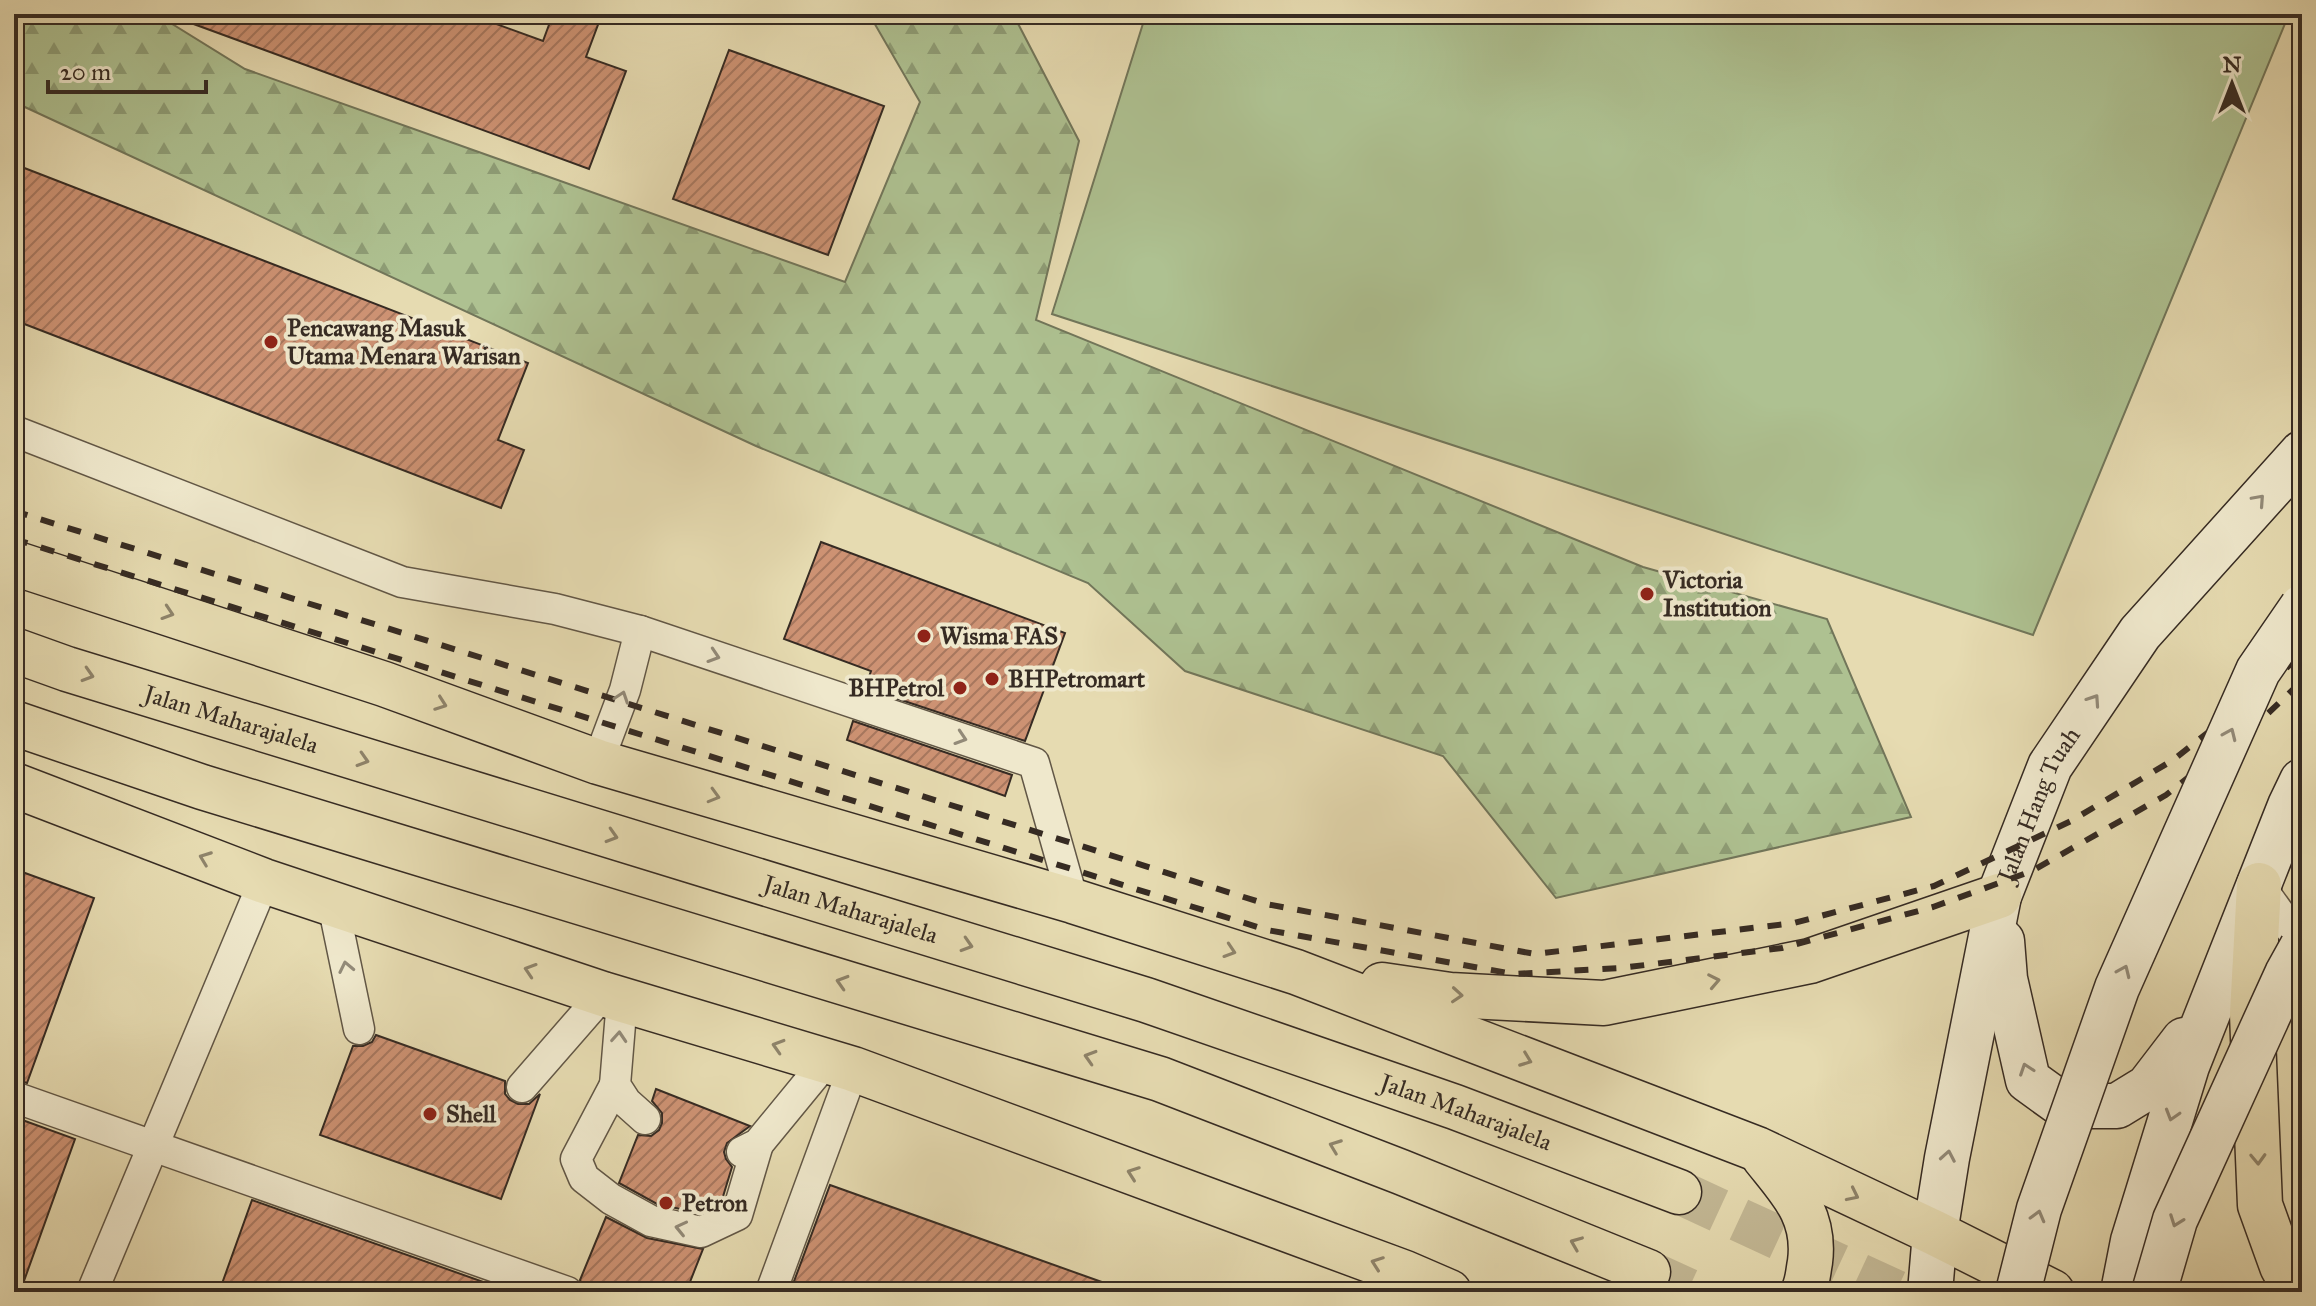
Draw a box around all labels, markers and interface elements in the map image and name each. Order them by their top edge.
scale bar [48,44,206,94]
north arrow [2192,44,2272,124]
text: N [2223,51,2242,78]
text: 20 m [60,57,111,87]
place label: Pencawang Masuk Utama Menara Warisan [287,313,521,371]
marker: Pencawang Masuk Utama Menara Warisan [262,333,280,351]
one-way arrow [2250,495,2264,510]
place label: Victoria Institution [1662,565,1772,623]
marker: Victoria Institution [1638,585,1656,603]
one-way arrow [160,604,174,620]
place label: Wisma FAS [940,621,1058,651]
marker: Wisma FAS [915,627,933,645]
one-way arrow [707,647,720,663]
place label: BHPetromart [1008,664,1145,694]
one-way arrow [80,666,94,682]
marker: BHPetromart [983,670,1001,688]
place label: BHPetrol [848,673,945,703]
street label: Jalan Maharajalela [138,678,323,760]
marker: BHPetrol [951,679,969,697]
one-way arrow [612,691,628,705]
one-way arrow [433,695,447,711]
one-way arrow [2084,695,2099,709]
street label: Jalan Hang Tuah [1990,722,2087,889]
one-way arrow [2221,728,2237,742]
one-way arrow [953,729,967,745]
one-way arrow [355,750,369,766]
one-way arrow [707,787,721,803]
one-way arrow [604,827,618,843]
one-way arrow [198,851,212,868]
street label: Jalan Maharajalela [757,868,942,950]
one-way arrow [960,936,974,952]
one-way arrow [1222,941,1236,957]
one-way arrow [338,960,355,974]
one-way arrow [523,963,537,979]
one-way arrow [2115,965,2131,980]
one-way arrow [1707,973,1720,990]
one-way arrow [835,975,849,991]
one-way arrow [1450,986,1463,1003]
one-way arrow [610,1030,627,1043]
one-way arrow [772,1039,786,1055]
one-way arrow [1084,1050,1098,1066]
one-way arrow [1518,1050,1532,1067]
one-way arrow [2019,1063,2035,1076]
street label: Jalan Maharajalela [1373,1066,1557,1158]
place label: Shell [446,1099,497,1129]
marker: Shell [421,1105,439,1123]
one-way arrow [2165,1107,2181,1121]
one-way arrow [1329,1139,1343,1156]
one-way arrow [1938,1149,1955,1163]
one-way arrow [2249,1153,2266,1166]
one-way arrow [1127,1166,1141,1182]
one-way arrow [1844,1185,1859,1201]
place label: Petron [682,1188,748,1218]
marker: Petron [657,1194,675,1212]
one-way arrow [2028,1210,2045,1224]
one-way arrow [2169,1213,2186,1227]
one-way arrow [675,1220,689,1237]
one-way arrow [1570,1236,1584,1253]
one-way arrow [1370,1256,1384,1273]

